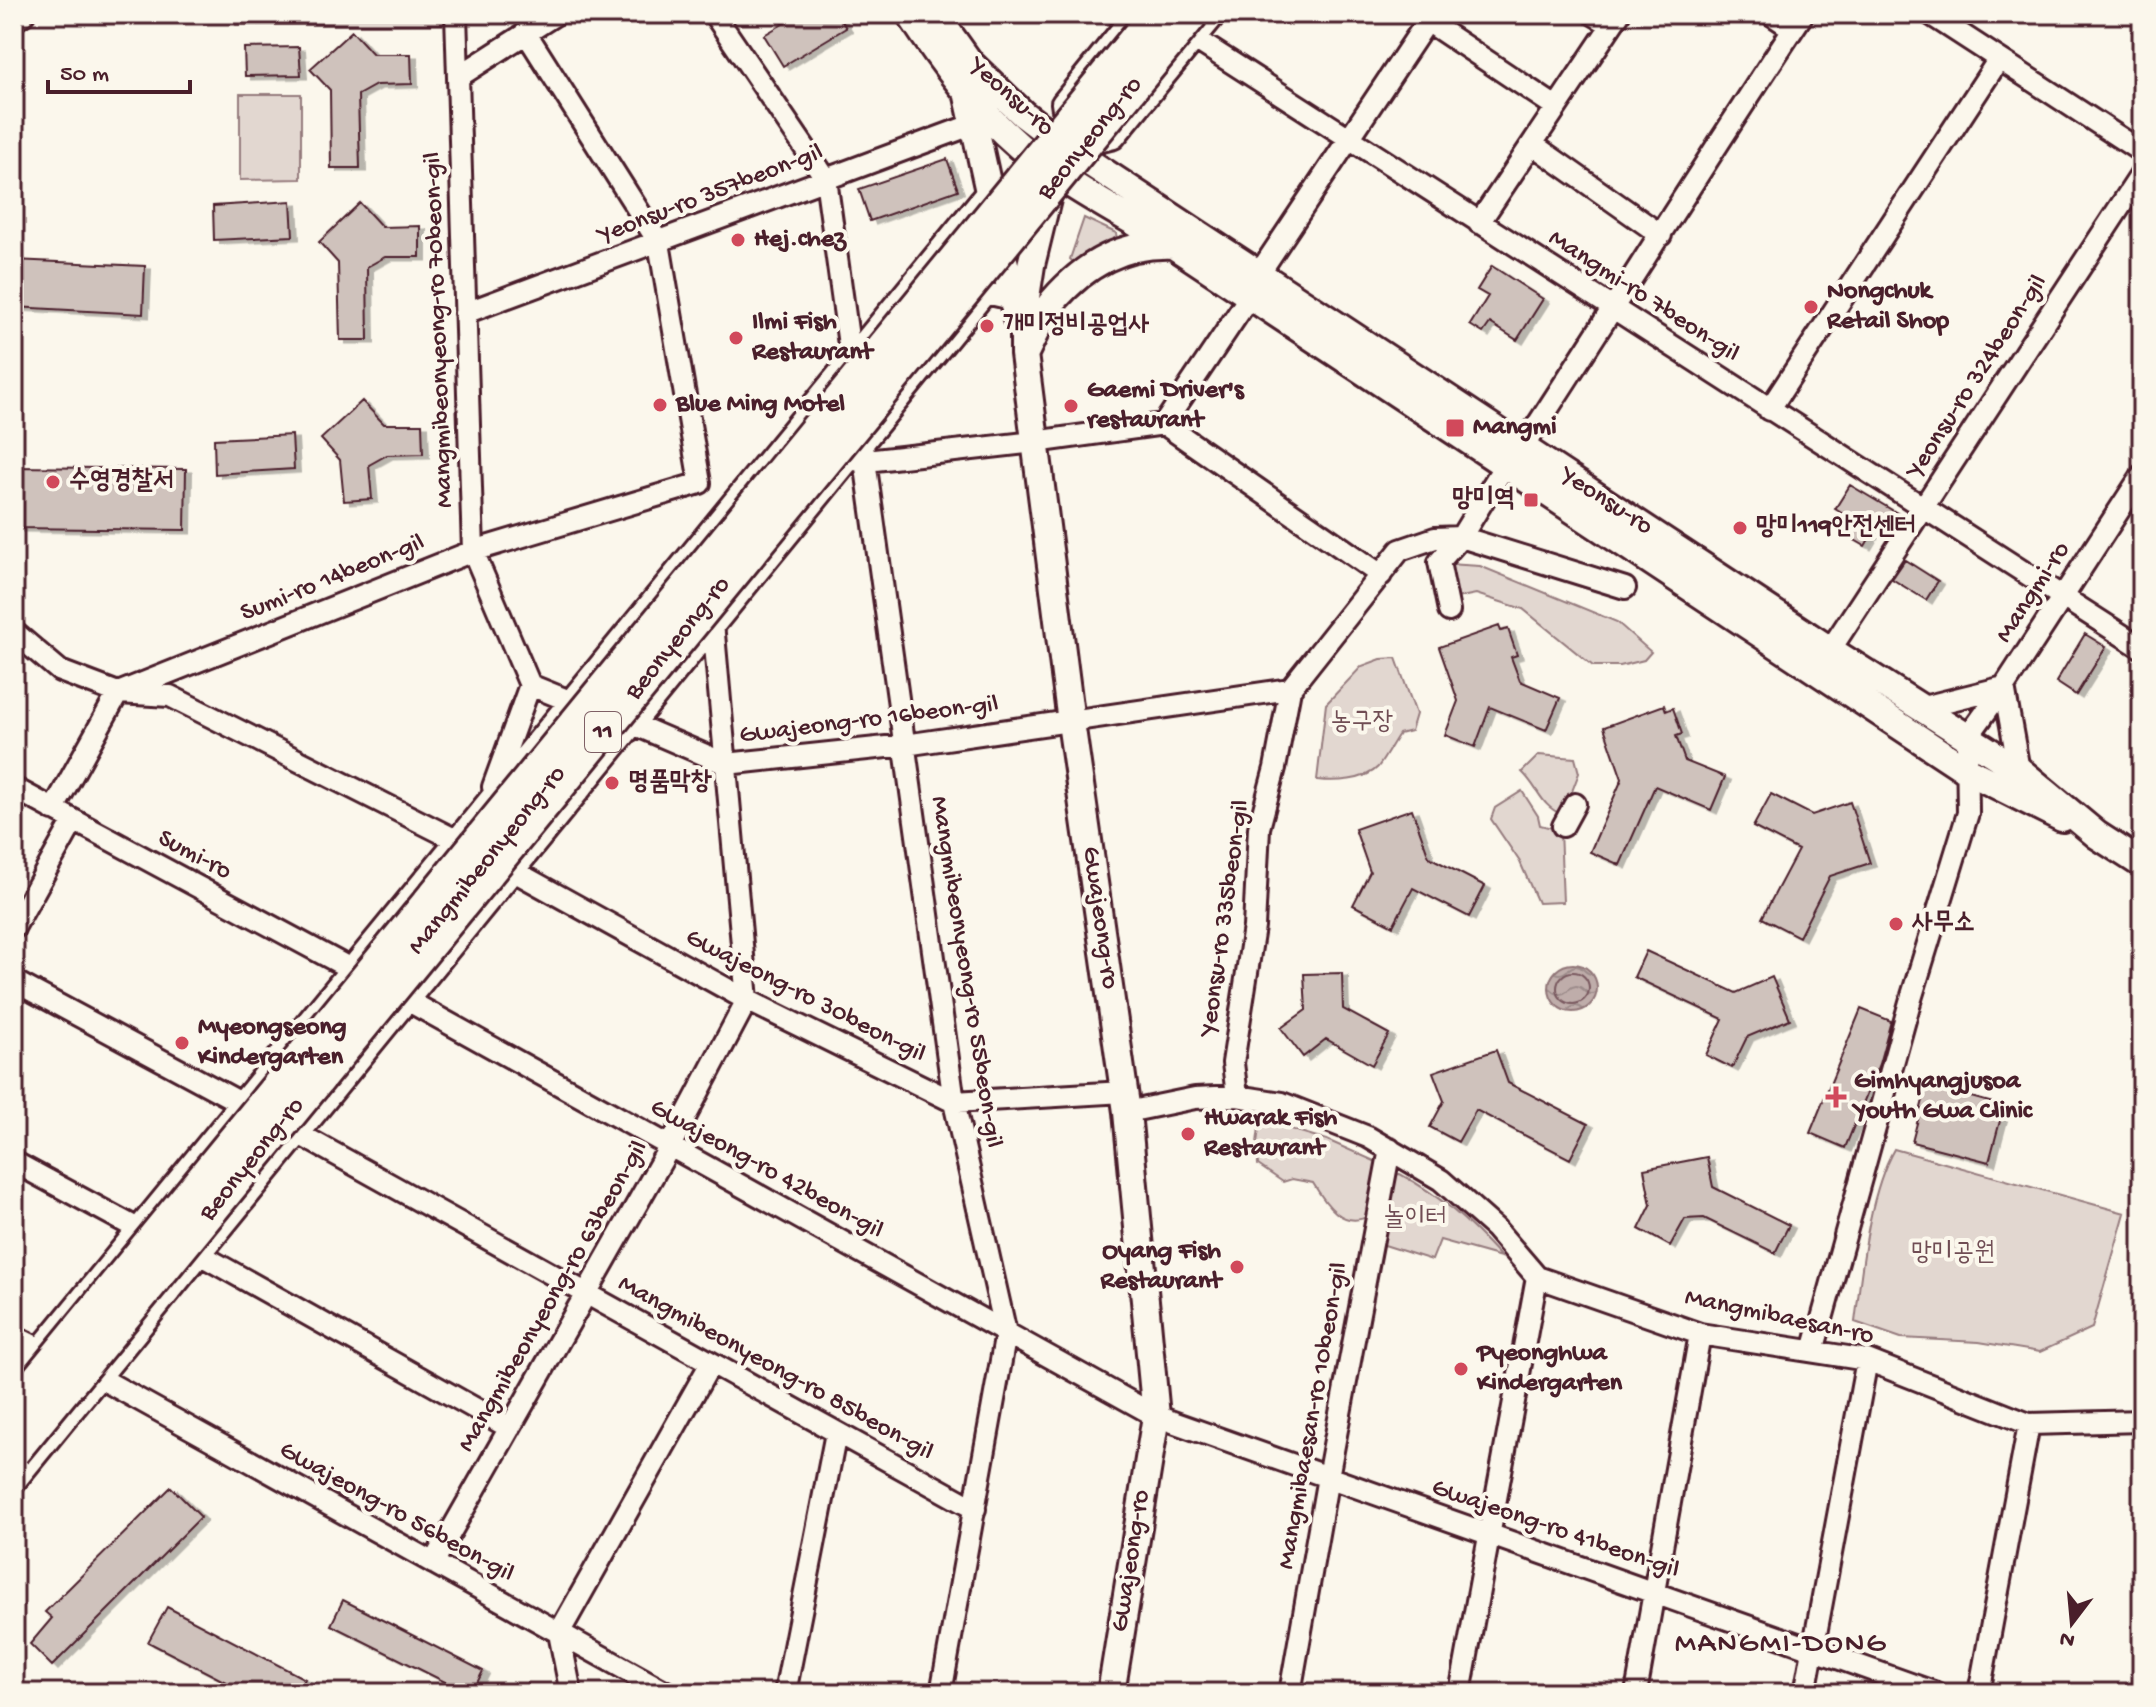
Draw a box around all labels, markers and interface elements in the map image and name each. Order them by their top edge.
scale bar [48,44,190,94]
street label: Yeonsu-ro [961,50,1060,144]
text: 50 m [60,61,109,90]
street label: Beonyeong-ro [1031,71,1150,208]
street label: Yeonsu-ro 357beon-gil [592,138,828,253]
street label: Mangmibeonyeong-ro 70beon-gil [418,151,462,509]
street label: Mangmi-ro 7beon-gil [1542,224,1744,370]
place label: Hej.chez [754,225,847,256]
marker: Hej.chez [729,231,747,249]
street label: Yeonsu-ro 324beon-gil [1900,270,2055,486]
place label: Nongchuk Retail Shop [1826,277,1949,338]
marker: Nongchuk Retail Shop [1802,298,1820,316]
place label: Ilmi Fish Restaurant [751,308,875,369]
place label: 개미정비공업사 [1003,311,1150,342]
marker: 개미정비공업사 [978,317,996,335]
marker: Ilmi Fish Restaurant [727,329,745,347]
place label: Gaemi Driver's restaurant [1086,376,1245,437]
place label: Blue Ming Motel [675,390,845,421]
marker: Blue Ming Motel [651,396,669,414]
marker: Gaemi Driver's restaurant [1062,397,1080,415]
place label: Mangmi [1473,413,1557,444]
marker: Mangmi [1444,417,1466,439]
street label: Yeonsu-ro [1552,460,1658,543]
place label: 수영경찰서 [69,467,174,498]
marker: 수영경찰서 [44,473,62,491]
place label: 망미역 [1452,485,1515,516]
marker: 망미역 [1522,491,1540,509]
place label: 망미119안전센터 [1756,513,1916,544]
marker: 망미119안전센터 [1731,519,1749,537]
street label: Sumi-ro 14beon-gil [237,528,429,630]
street label: Mangmi-ro [1990,537,2078,649]
street label: Beonyeong-ro [619,571,738,708]
street label: Gwajeong-ro 16beon-gil [738,690,1000,752]
park label: 농구장 [1331,708,1393,739]
road number: 11 [585,712,621,752]
street label: Mangmibeonyeong-ro [402,760,574,962]
place label: 명품막창 [628,768,712,799]
marker: 명품막창 [603,774,621,792]
street label: Mangmibeonyeong-ro 55beon-gil [922,794,1008,1150]
street label: Yeonsu-ro 335beon-gil [1194,798,1258,1040]
street label: Sumi-ro [152,824,236,888]
street label: Gwajeong-ro [1074,845,1124,991]
place label: 사무소 [1911,909,1975,940]
marker: 사무소 [1887,915,1905,933]
street label: Gwajeong-ro 30beon-gil [680,923,930,1071]
place label: Myeongseong Kindergarten [197,1013,347,1074]
marker: Myeongseong Kindergarten [173,1034,191,1052]
place label: Gimhyangjusoa Youth Gwa Clinic [1851,1067,2034,1128]
marker: Gimhyangjusoa Youth Gwa Clinic [1825,1086,1847,1108]
street label: Beonyeong-ro [193,1092,312,1229]
street label: Gwajeong-ro 42beon-gil [644,1093,888,1247]
place label: Hwarak Fish Restaurant [1203,1104,1337,1165]
marker: Hwarak Fish Restaurant [1179,1125,1197,1143]
street label: Mangmibeonyeong-ro 63beon-gil [452,1136,656,1458]
park label: 놀이터 [1384,1204,1446,1235]
place label: Oyang Fish Restaurant [1100,1237,1223,1298]
park label: 망미공원 [1911,1239,1995,1270]
marker: Oyang Fish Restaurant [1228,1258,1246,1276]
street label: Mangmibaesan-ro 10beon-gil [1272,1260,1356,1572]
street label: Mangmibeonyeong-ro 85beon-gil [612,1269,938,1469]
street label: Mangmibaesan-ro [1682,1283,1876,1353]
place label: Pyeonghwa Kindergarten [1475,1339,1623,1400]
marker: Pyeonghwa Kindergarten [1452,1360,1470,1378]
street label: Gwajeong-ro 56beon-gil [273,1435,519,1591]
street label: Gwajeong-ro 41beon-gil [1427,1473,1683,1587]
street label: Gwajeong-ro [1105,1488,1159,1634]
north arrow [2032,1583,2112,1663]
text: N [2057,1624,2078,1653]
district label: MANGMI-DONG [1675,1628,1887,1663]

